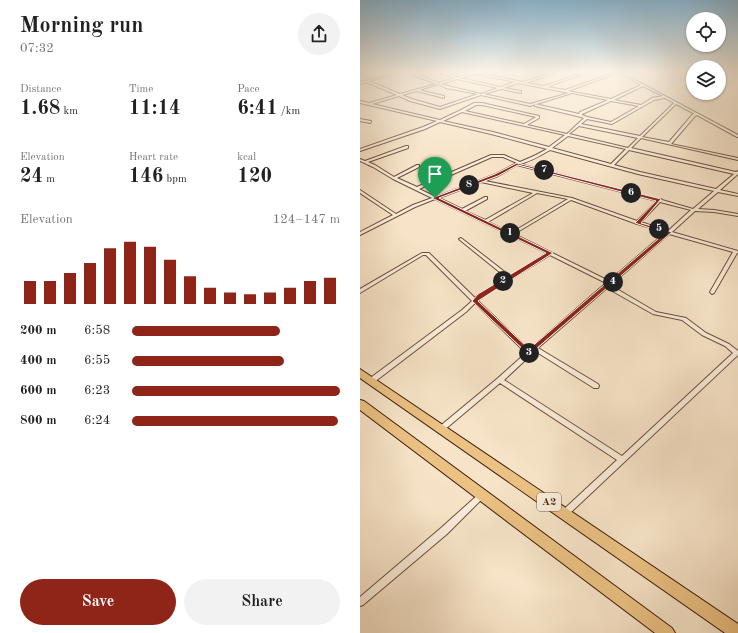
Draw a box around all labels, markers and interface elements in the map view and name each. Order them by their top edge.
map controls [686,12,726,100]
button: locate [686,12,726,52]
button: share [298,13,340,55]
text: Morning run [20,15,143,37]
text: 07:32 [20,42,54,55]
button: layers [686,60,726,100]
text: Distance [20,84,61,95]
text: Time [129,84,153,95]
text: Pace [237,84,260,95]
text: 1.68 [20,99,60,119]
text: 11:14 [129,99,181,119]
text: 6:41 [237,99,278,119]
text: km [60,106,78,117]
text: /km [278,106,300,117]
text: Elevation [20,152,65,163]
text: Heart rate [129,152,178,163]
text: kcal [237,152,256,163]
pin [418,157,452,198]
pin: 7 [534,160,554,180]
icon: arrive [424,163,446,185]
text: 7 [541,164,547,175]
text: 24 [20,167,43,187]
text: 146 [129,167,163,187]
text: 120 [237,167,272,187]
text: m [43,174,55,185]
text: bpm [163,174,187,185]
pin: 8 [459,175,479,195]
text: 8 [466,179,472,190]
pin: 6 [621,183,641,203]
text: 6 [628,187,634,198]
text: Elevation [20,213,73,226]
text: 124–147 m [273,213,340,226]
pin: 5 [649,219,669,239]
pin: 1 [500,223,520,243]
text: 5 [656,223,662,234]
text: 1 [507,227,513,238]
pin: 2 [493,271,513,291]
pin: 4 [603,272,623,292]
text: 2 [500,275,506,286]
text: 4 [610,276,616,287]
text: 200 m [20,324,57,337]
text: 6:58 [84,324,110,337]
pin: 3 [519,343,539,363]
text: 3 [526,347,532,358]
text: 400 m [20,354,57,367]
text: 6:55 [84,354,110,367]
text: 600 m [20,384,57,397]
text: 6:23 [84,384,110,397]
text: 800 m [20,414,57,427]
text: 6:24 [84,414,110,427]
road number: A2 [537,493,561,511]
button: Save [20,579,176,625]
button: Share [184,579,340,625]

